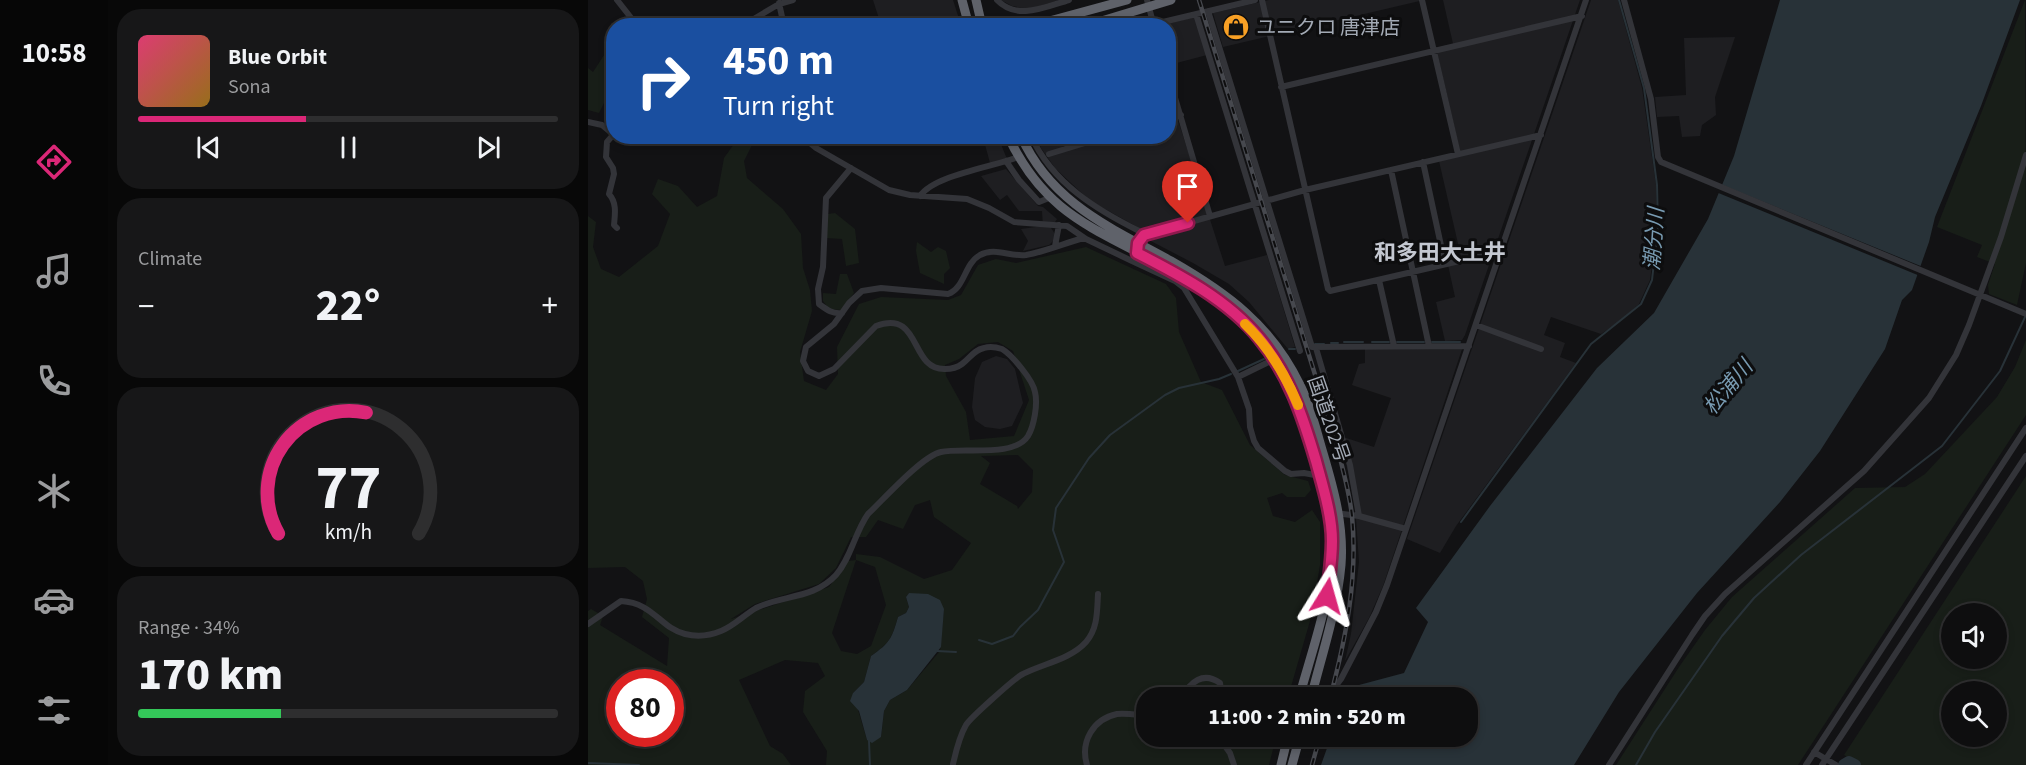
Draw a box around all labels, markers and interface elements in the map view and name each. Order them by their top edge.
shop icon: ユニクロ 唐津店 [1221,12,1251,42]
place label: ユニクロ 唐津店 [1256,14,1400,42]
text: 450 m [723,31,834,91]
text: 10:58 [21,34,87,73]
text: Blue Orbit [228,41,327,73]
icon: right [624,42,702,120]
text: Sona [228,73,271,101]
text: Turn right [723,87,834,126]
icon: previous [192,131,225,164]
icon: pause [332,131,365,164]
icon: next [472,131,505,164]
icon: directions [33,141,75,183]
pin [1162,161,1213,223]
icon: arrive [1171,170,1204,203]
water label: 潮分川 [1637,205,1671,271]
district label: 和多田大土井 [1374,237,1506,269]
text: Climate [138,245,202,273]
icon: music [33,250,75,292]
text: 22° [316,274,380,338]
text: − [138,283,154,330]
text: + [542,283,558,330]
water label: 松浦川 [1696,352,1761,421]
icon: phone [33,360,75,402]
street label: 国道202号 [1300,372,1356,466]
text: 77 [315,444,381,533]
icon: climate [33,470,75,512]
text: km/h [324,517,372,548]
position arrow [1295,564,1359,628]
icon: car [33,579,75,621]
map controls [1941,603,2007,747]
button: sound [1941,603,2007,669]
text: Range · 34% [138,614,239,642]
text: 170 km [138,643,283,707]
speed limit sign: 80 [606,669,684,747]
button: search [1941,681,2007,747]
icon: filters [33,689,75,731]
text: 11:00 · 2 min · 520 m [1208,701,1406,733]

